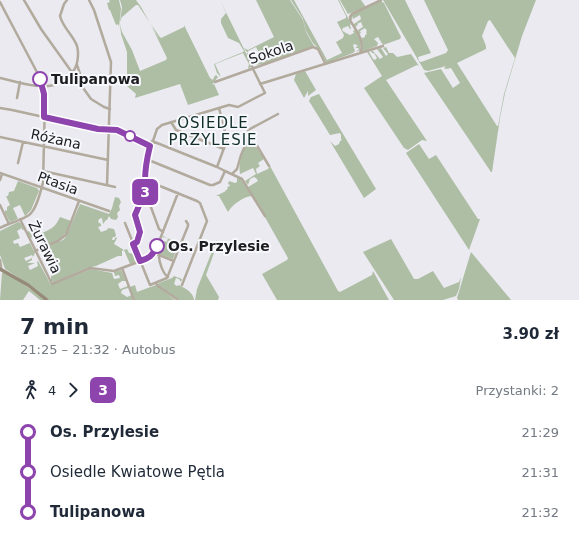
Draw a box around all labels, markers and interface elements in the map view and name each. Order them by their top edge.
street label: Sokola [247,37,295,67]
marker: Tulipanowa [32,71,48,87]
place label: Tulipanowa [51,71,140,87]
district label: OSIEDLE PRZYLESIE [168,114,258,149]
street label: Różana [29,126,83,152]
unlabelled marker [124,130,136,142]
street label: Ptasia [35,168,81,198]
line badge: 3 [132,179,158,205]
text: 3 [140,184,150,200]
street label: Żurawia [25,218,66,276]
marker: Os. Przylesie [149,238,165,254]
place label: Os. Przylesie [168,238,270,254]
text: 7 min [20,314,89,339]
text: 3.90 zł [502,325,559,343]
text: 21:25 – 21:32 · Autobus [20,342,176,357]
icon: walk [20,379,42,401]
icon: forward [62,379,84,401]
text: 3 [98,382,108,398]
text: 4 [48,383,56,398]
text: Przystanki: 2 [476,383,559,398]
text: Os. Przylesie [50,423,159,441]
text: 21:29 [522,425,559,440]
text: Osiedle Kwiatowe Pętla [50,463,225,481]
text: 21:31 [522,465,559,480]
text: Tulipanowa [50,503,145,521]
text: 21:32 [522,505,559,520]

